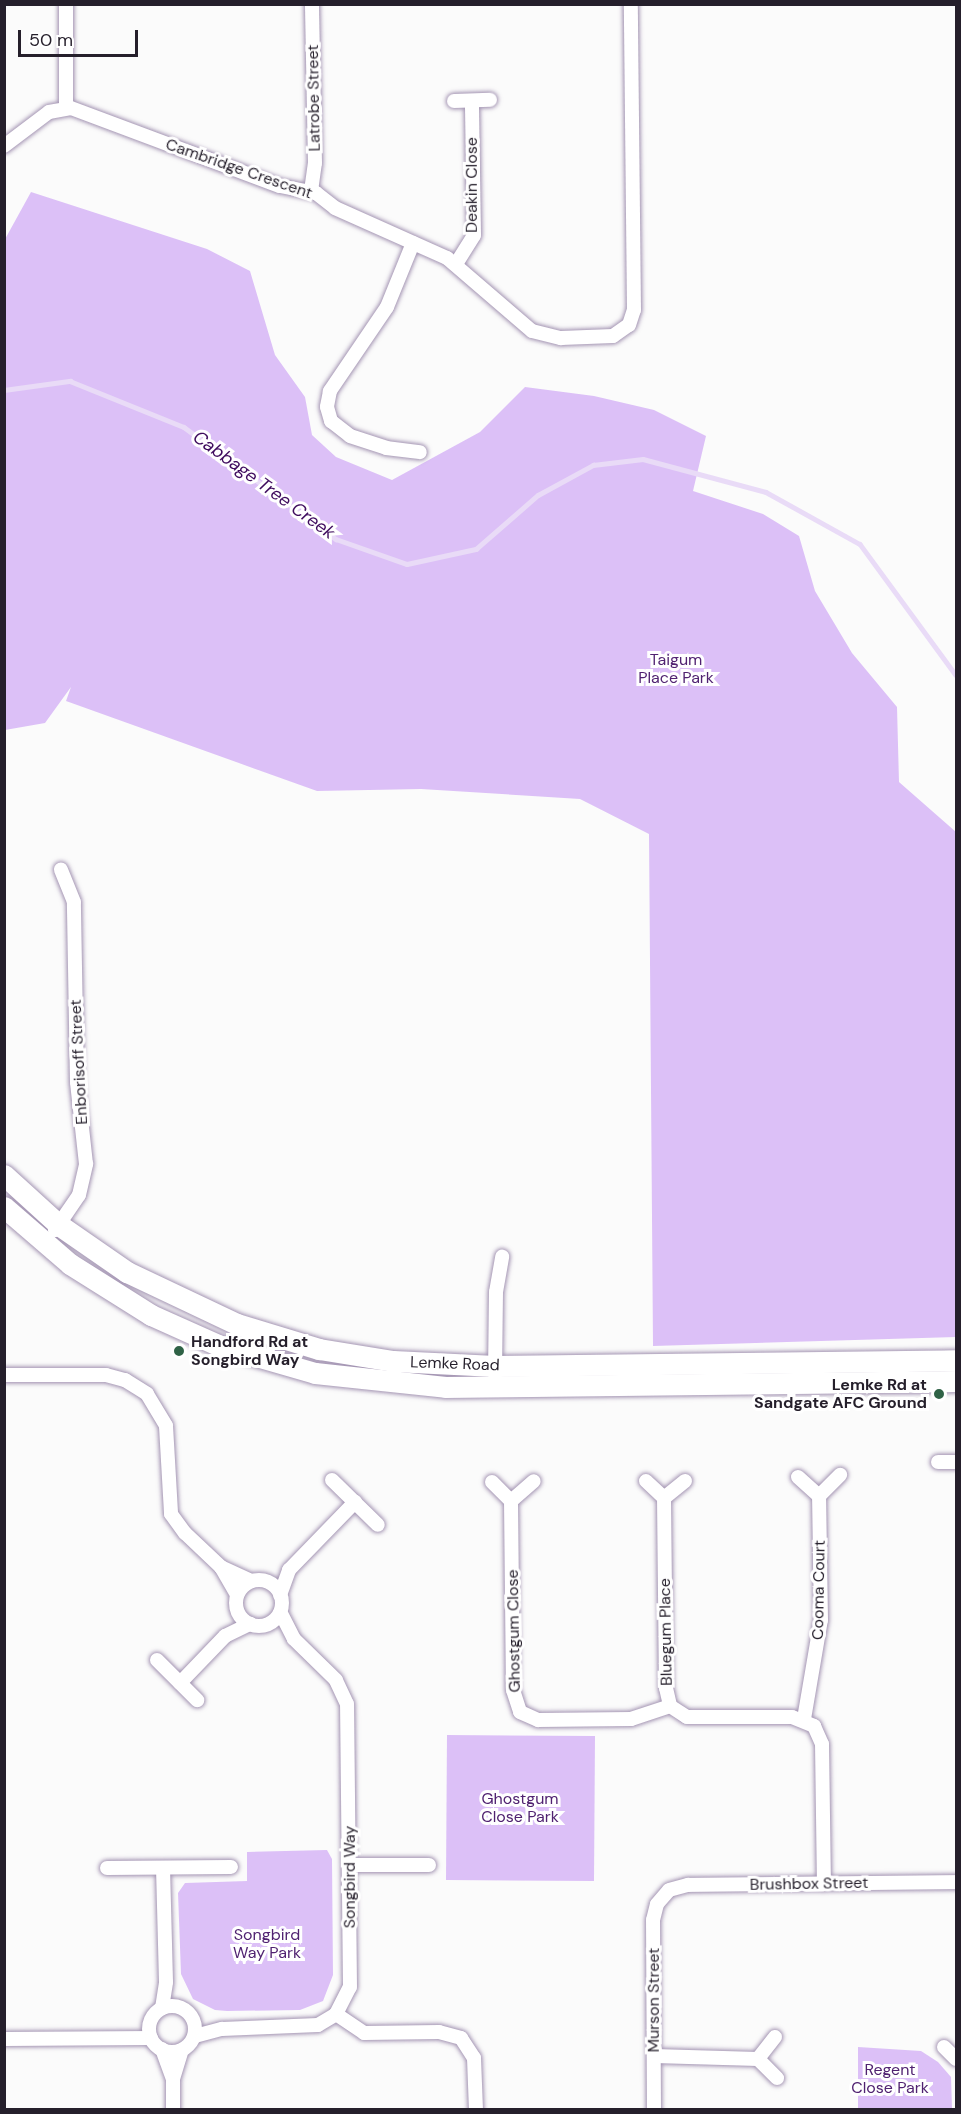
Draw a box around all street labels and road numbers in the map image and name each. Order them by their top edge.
street label: Latrobe Street [303,44,325,152]
street label: Cambridge Crescent [163,135,315,203]
street label: Deakin Close [462,137,482,233]
street label: Enborisoff Street [66,999,92,1125]
street label: Lemke Road [410,1353,500,1375]
street label: Cooma Court [809,1540,829,1640]
street label: Ghostgum Close [503,1569,525,1693]
street label: Bluegum Place [655,1578,677,1686]
street label: Songbird Way [340,1826,360,1928]
street label: Brushbox Street [750,1873,868,1895]
street label: Murson Street [644,1948,664,2052]

